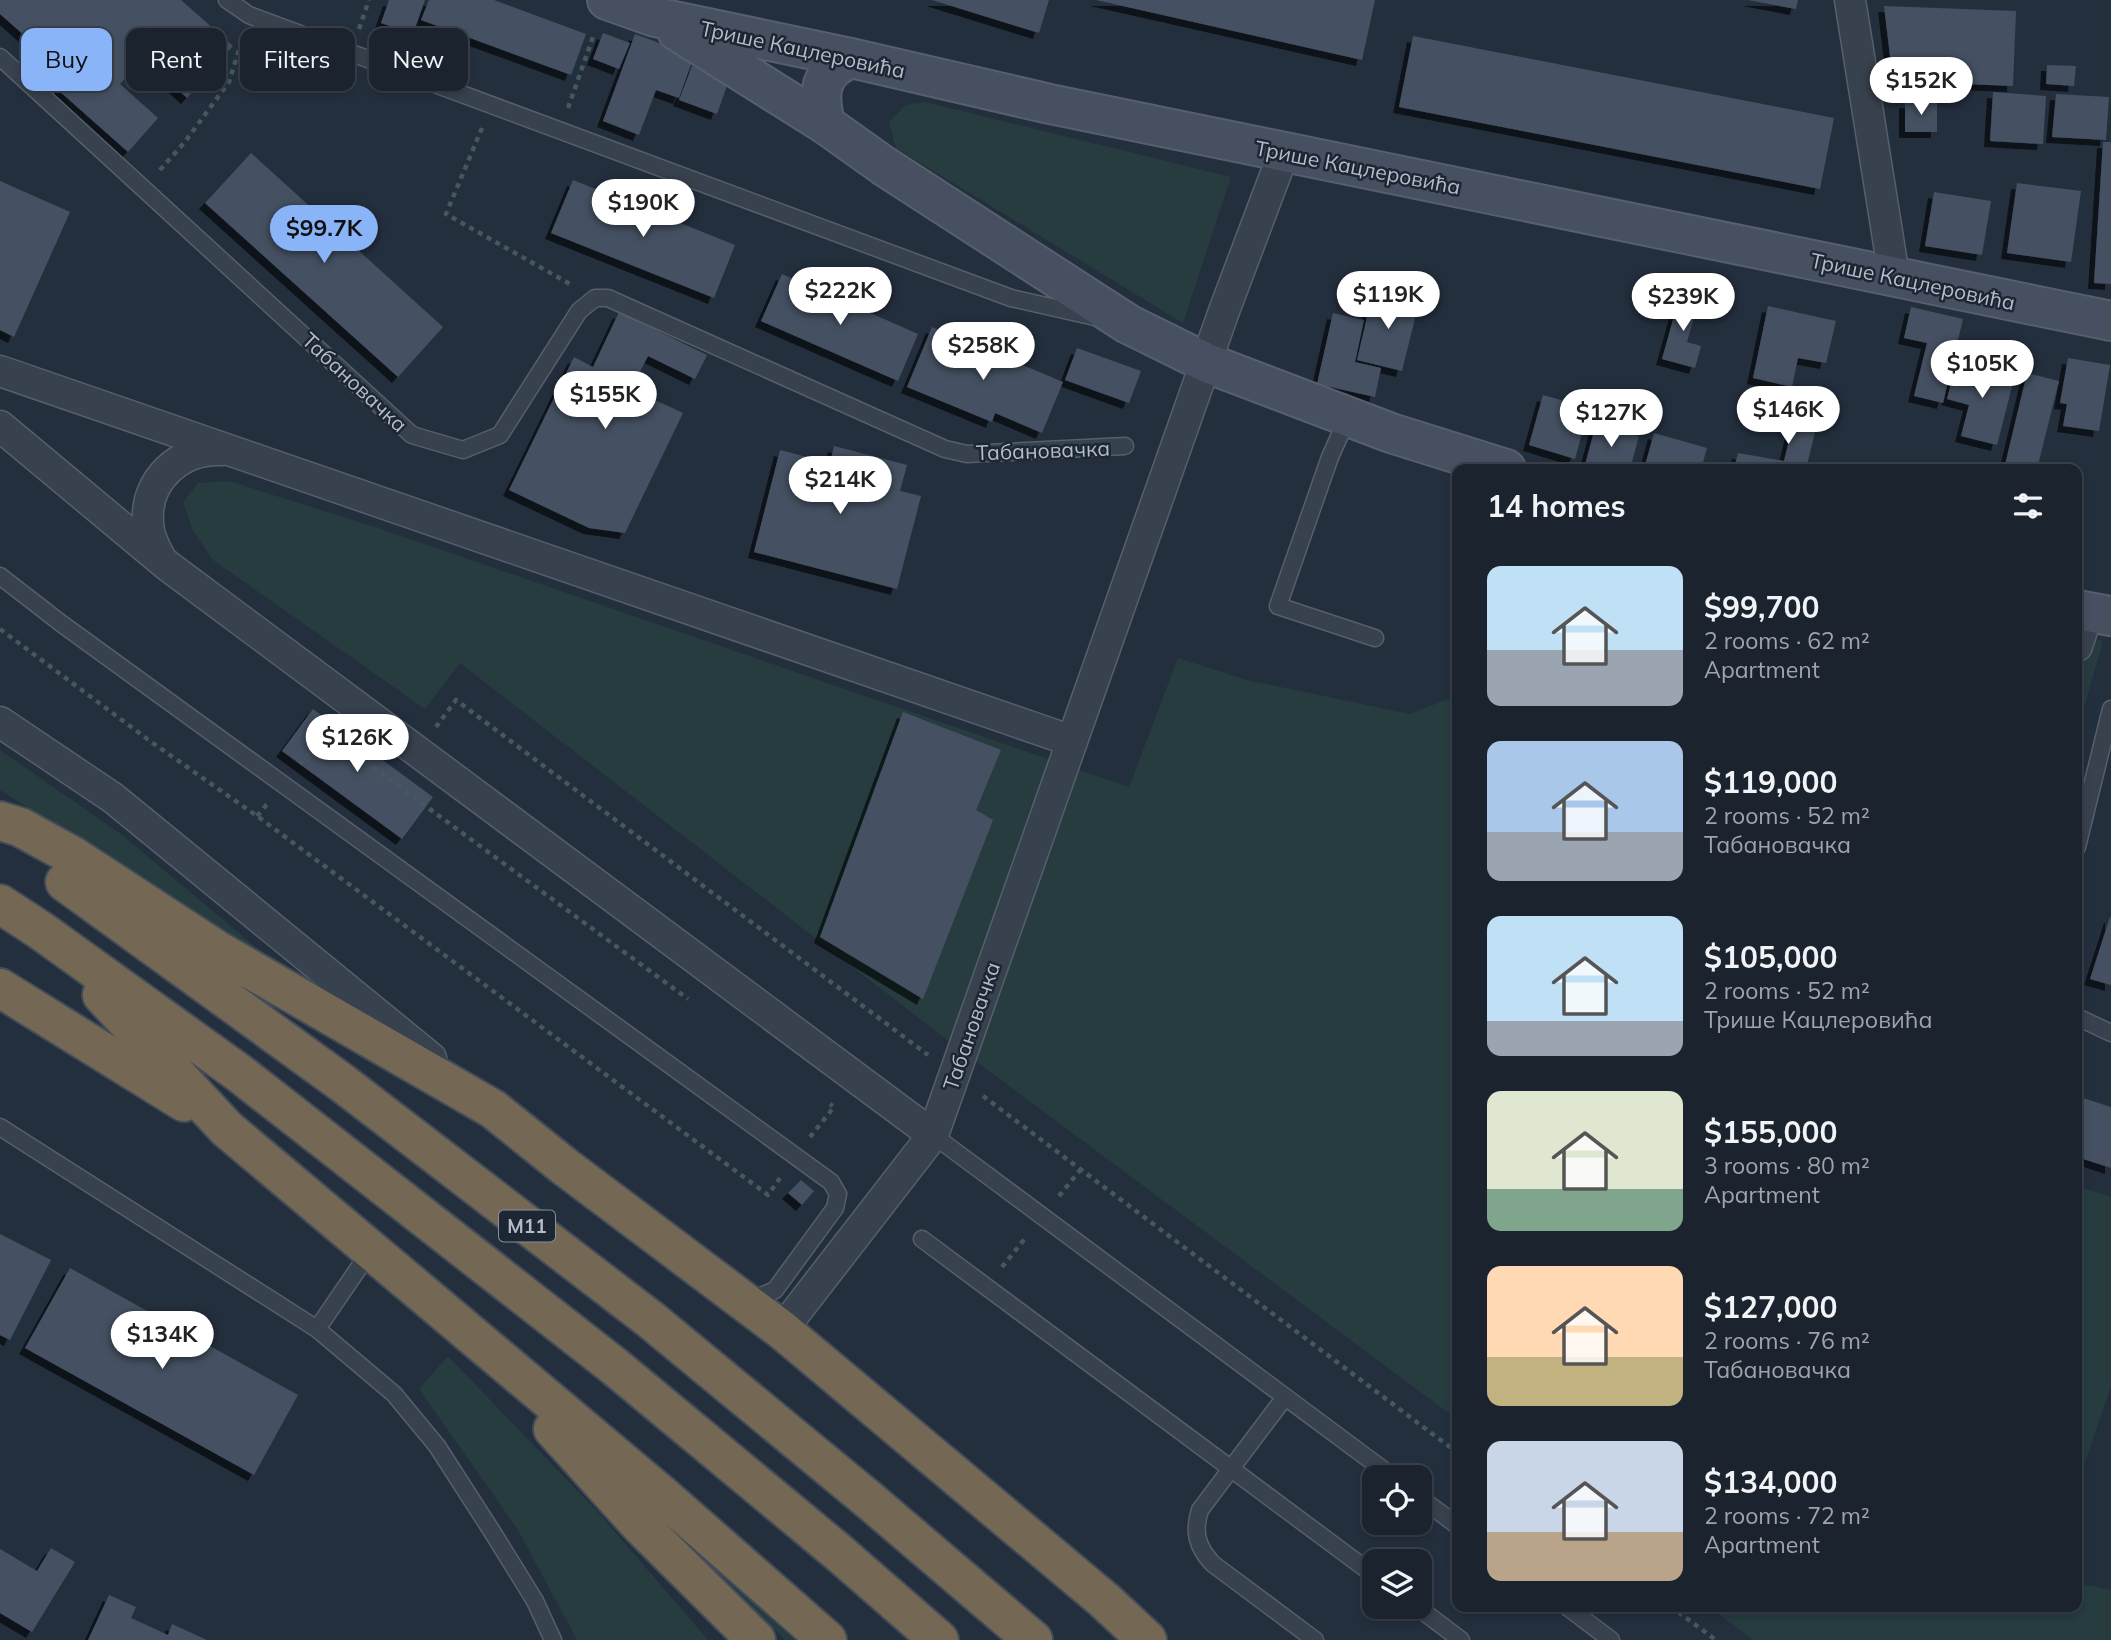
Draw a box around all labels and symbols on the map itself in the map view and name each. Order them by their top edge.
street label: Трише Кацлеровића [698,15,908,83]
pin: $152K [1872,58,1970,117]
street label: Трише Кацлеровића [1253,134,1463,200]
pin: $190K [594,180,692,239]
pin: $99.7K [267,205,381,265]
street label: Трише Кацлеровића [1808,247,2018,315]
pin: $222K [791,268,889,327]
pin: $119K [1339,272,1437,331]
pin: $239K [1634,274,1732,333]
pin: $258K [934,322,1032,382]
street label: Табановачка [297,327,413,437]
pin: $105K [1933,340,2031,400]
pin: $155K [556,372,654,431]
pin: $146K [1739,386,1837,446]
pin: $127K [1562,390,1660,449]
street label: Табановачка [976,435,1110,465]
pin: $214K [791,456,889,516]
pin: $126K [308,714,406,774]
street label: Табановачка [937,958,1005,1094]
road number: M11 [499,1210,555,1242]
pin: $134K [113,1312,211,1371]

